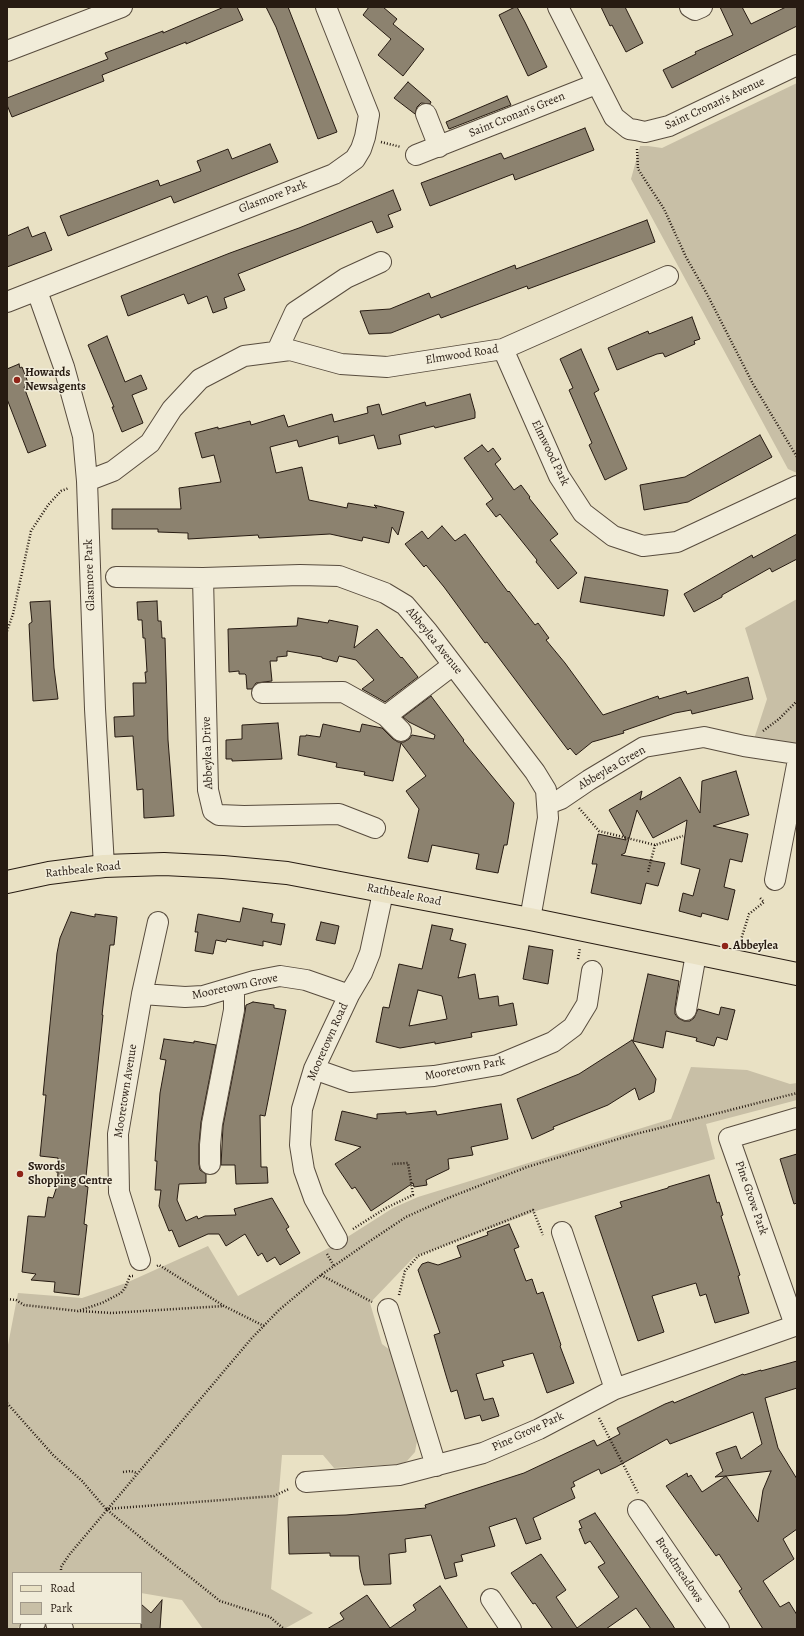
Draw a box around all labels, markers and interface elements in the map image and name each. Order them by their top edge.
street label: Saint Cronan's Avenue [663,75,767,133]
street label: Saint Cronan's Green [467,89,567,141]
street label: Glasmore Park [237,177,309,217]
street label: Elmwood Road [424,342,500,368]
place label: Howards Newsagents [25,366,86,394]
marker: Howards Newsagents [12,375,22,385]
street label: Elmwood Park [528,418,572,488]
street label: Glasmore Park [82,539,98,611]
street label: Abbeylea Avenue [403,605,465,677]
street label: Abbeylea Drive [200,716,216,790]
street label: Abbeylea Green [576,743,648,793]
street label: Rathbeale Road [45,859,121,881]
street label: Rathbeale Road [365,881,443,909]
place label: Abbeylea [733,939,778,953]
marker: Abbeylea [720,941,730,951]
street label: Mooretown Grove [191,971,279,1003]
street label: Mooretown Road [304,1001,352,1083]
street label: Mooretown Avenue [111,1043,141,1139]
street label: Mooretown Park [424,1054,506,1084]
street label: Pine Grove Park [732,1159,770,1237]
place label: Swords Shopping Centre [28,1160,112,1188]
marker: Swords Shopping Centre [15,1169,25,1179]
street label: Pine Grove Park [490,1409,566,1455]
street label: Broadmeadows [652,1534,706,1606]
legend [12,1572,142,1624]
text: Road [50,1580,75,1596]
text: Park [50,1600,73,1616]

